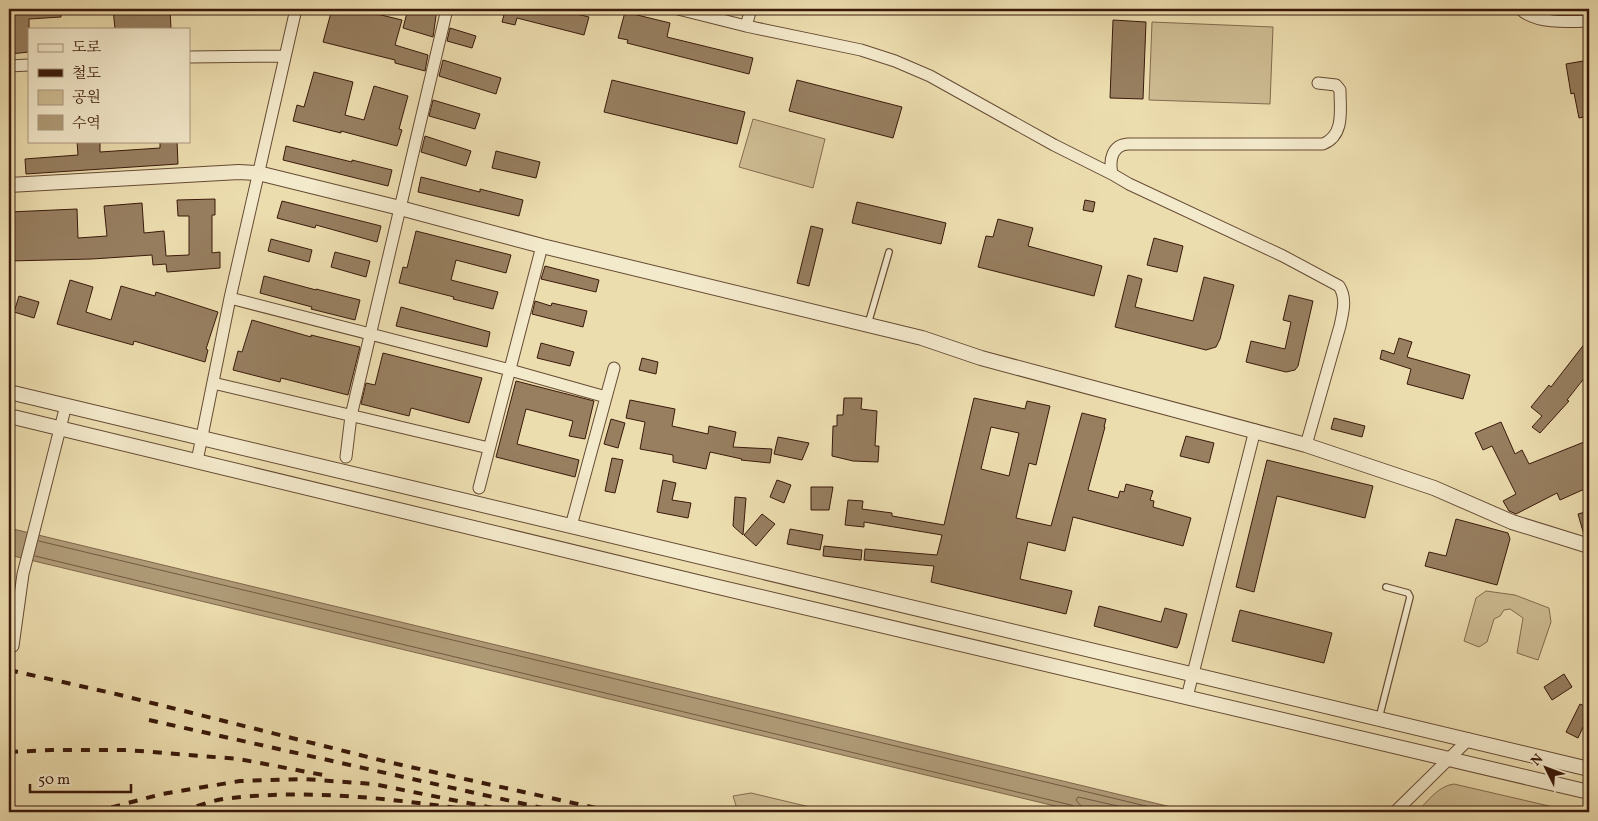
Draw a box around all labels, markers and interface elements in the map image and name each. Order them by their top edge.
legend [28,28,190,142]
text: 도로 [72,38,101,59]
text: 철도 [72,64,101,85]
text: 공원 [72,88,101,109]
text: 수역 [72,114,101,135]
north arrow [1520,744,1570,794]
text: N [1527,750,1548,770]
scale bar [30,761,131,793]
text: 50 m [38,770,70,791]

